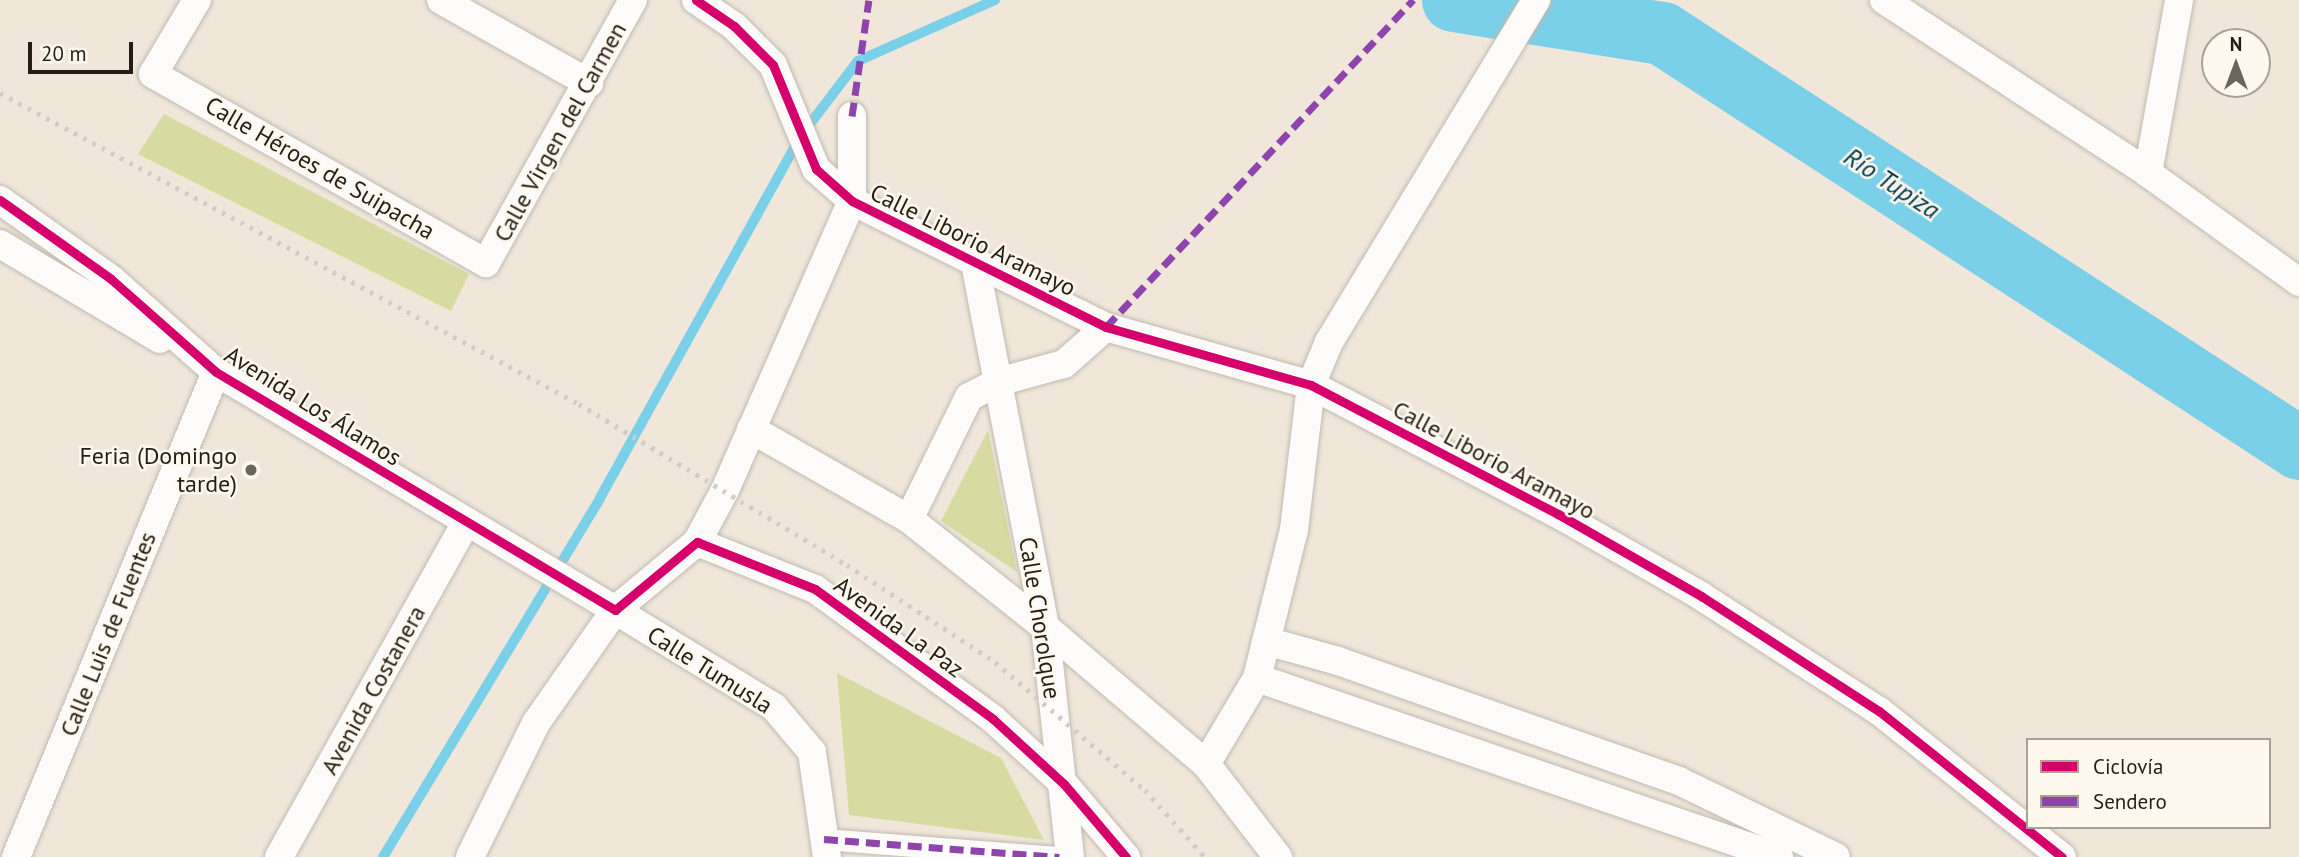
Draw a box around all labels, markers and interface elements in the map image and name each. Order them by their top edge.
street label: Calle Virgen del Carmen [487,17,633,247]
scale bar [32,28,136,72]
north arrow [2201,28,2271,98]
text: N [2230,32,2242,56]
text: 20 m [41,40,87,67]
street label: Calle Héroes de Suipacha [200,90,440,246]
water label: Río Tupiza [1838,140,1946,226]
street label: Calle Liborio Aramayo [865,178,1081,302]
street label: Avenida Los Álamos [219,340,407,472]
street label: Calle Liborio Aramayo [1388,394,1600,526]
place label: Feria (Domingo tarde) [79,442,237,498]
marker: Feria (Domingo tarde) [243,462,259,478]
street label: Calle Luis de Fuentes [54,528,162,740]
street label: Calle Chorolque [1013,535,1067,701]
street label: Avenida La Paz [829,570,969,684]
street label: Avenida Costanera [315,600,431,780]
street label: Calle Tumusla [642,620,778,720]
legend [2026,738,2271,829]
text: Ciclovía [2093,753,2163,780]
text: Sendero [2093,788,2167,815]

